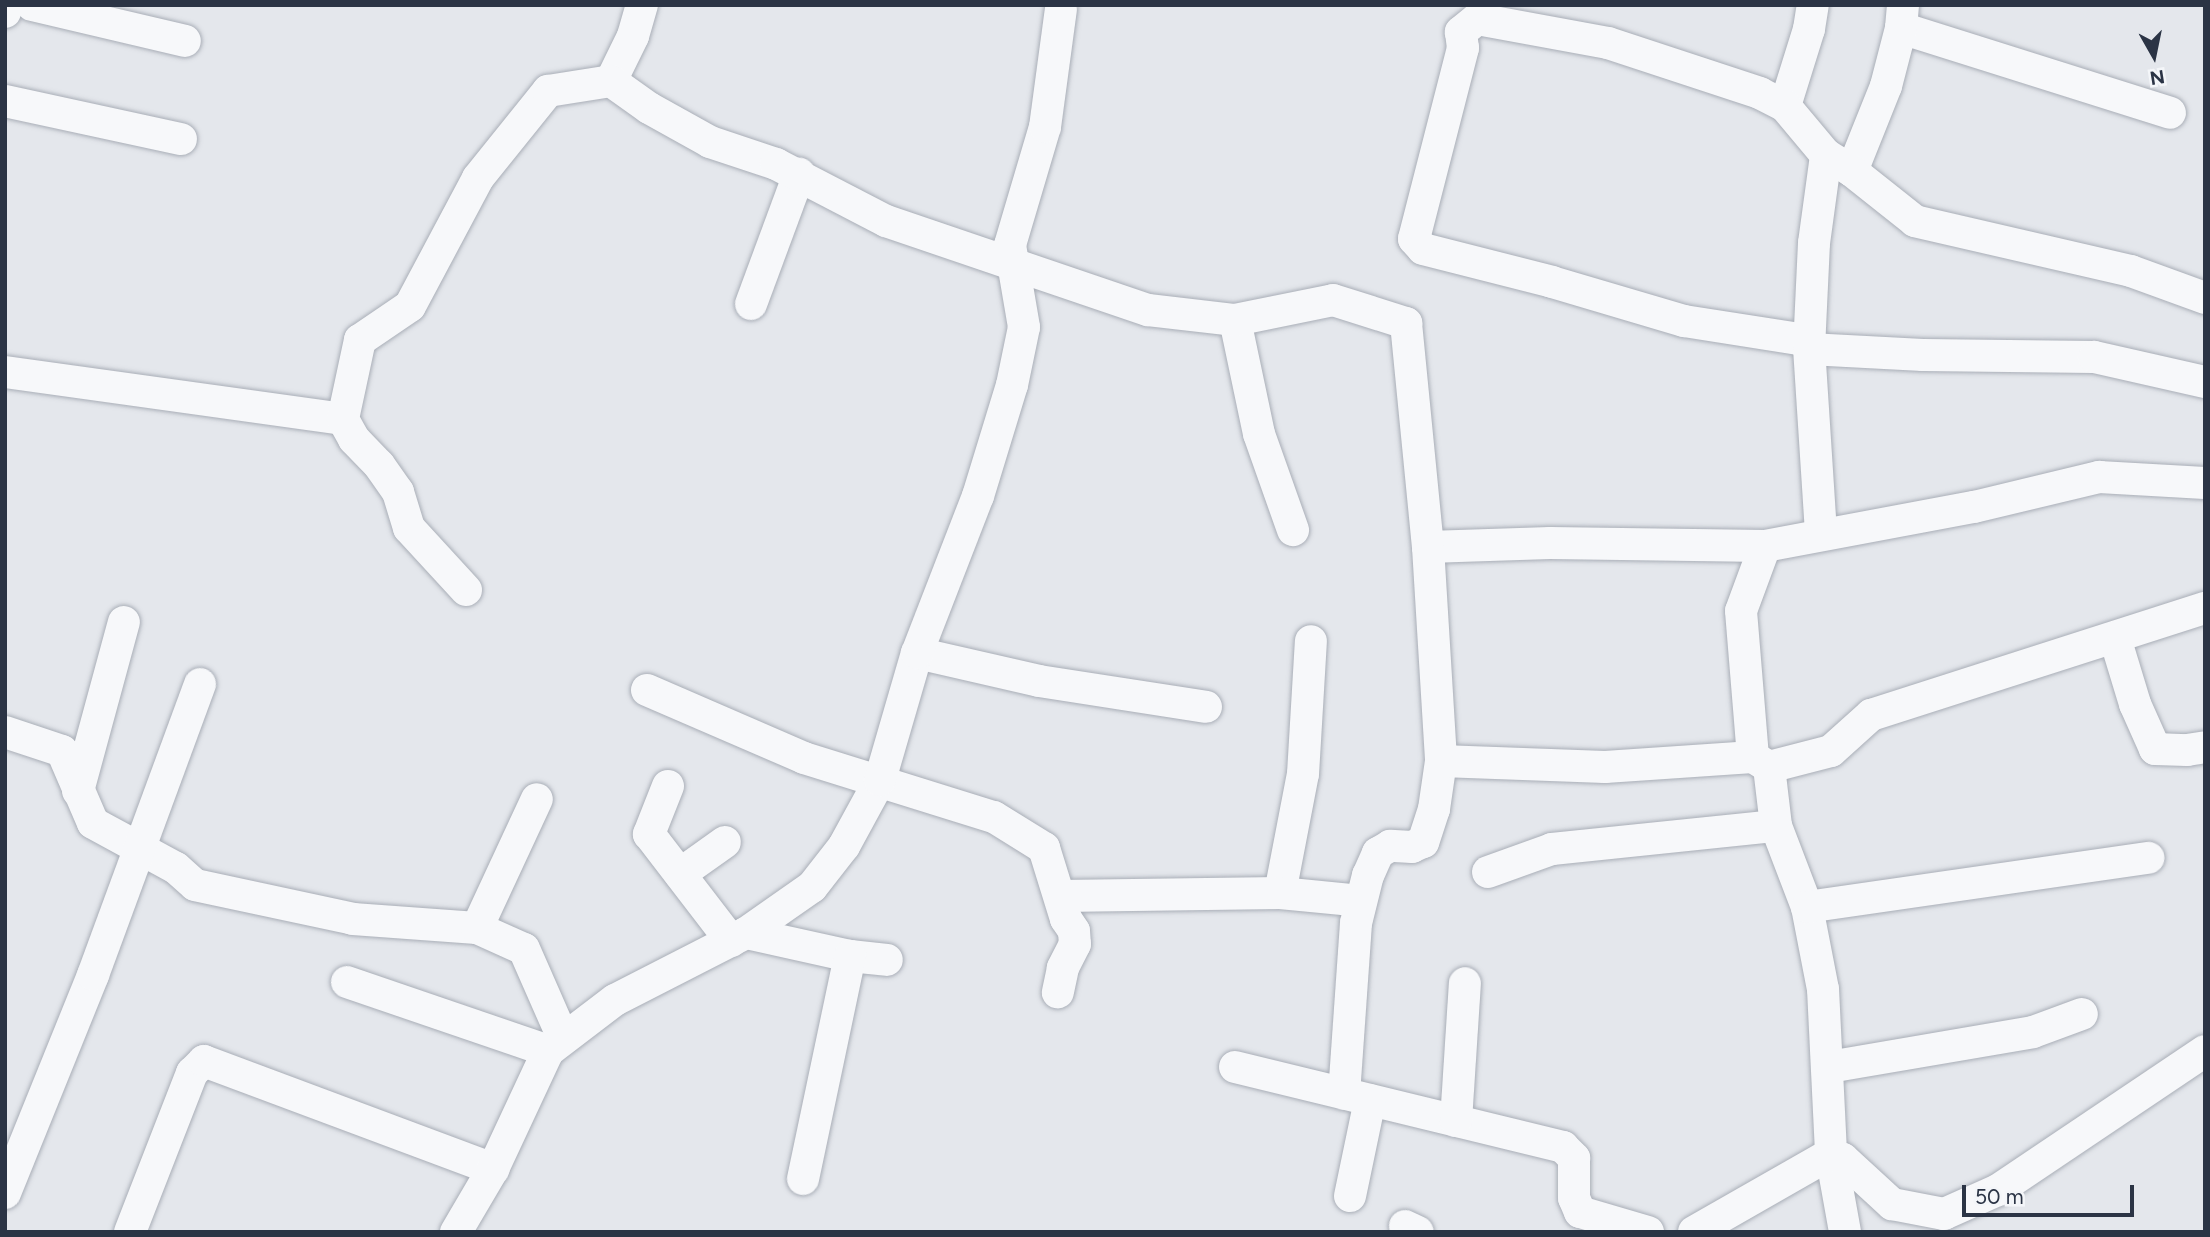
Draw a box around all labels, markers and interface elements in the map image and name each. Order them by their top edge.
north arrow [2119,21,2189,91]
text: N [2148,65,2166,90]
scale bar [1965,1170,2136,1214]
text: 50 m [1975,1184,2024,1209]

